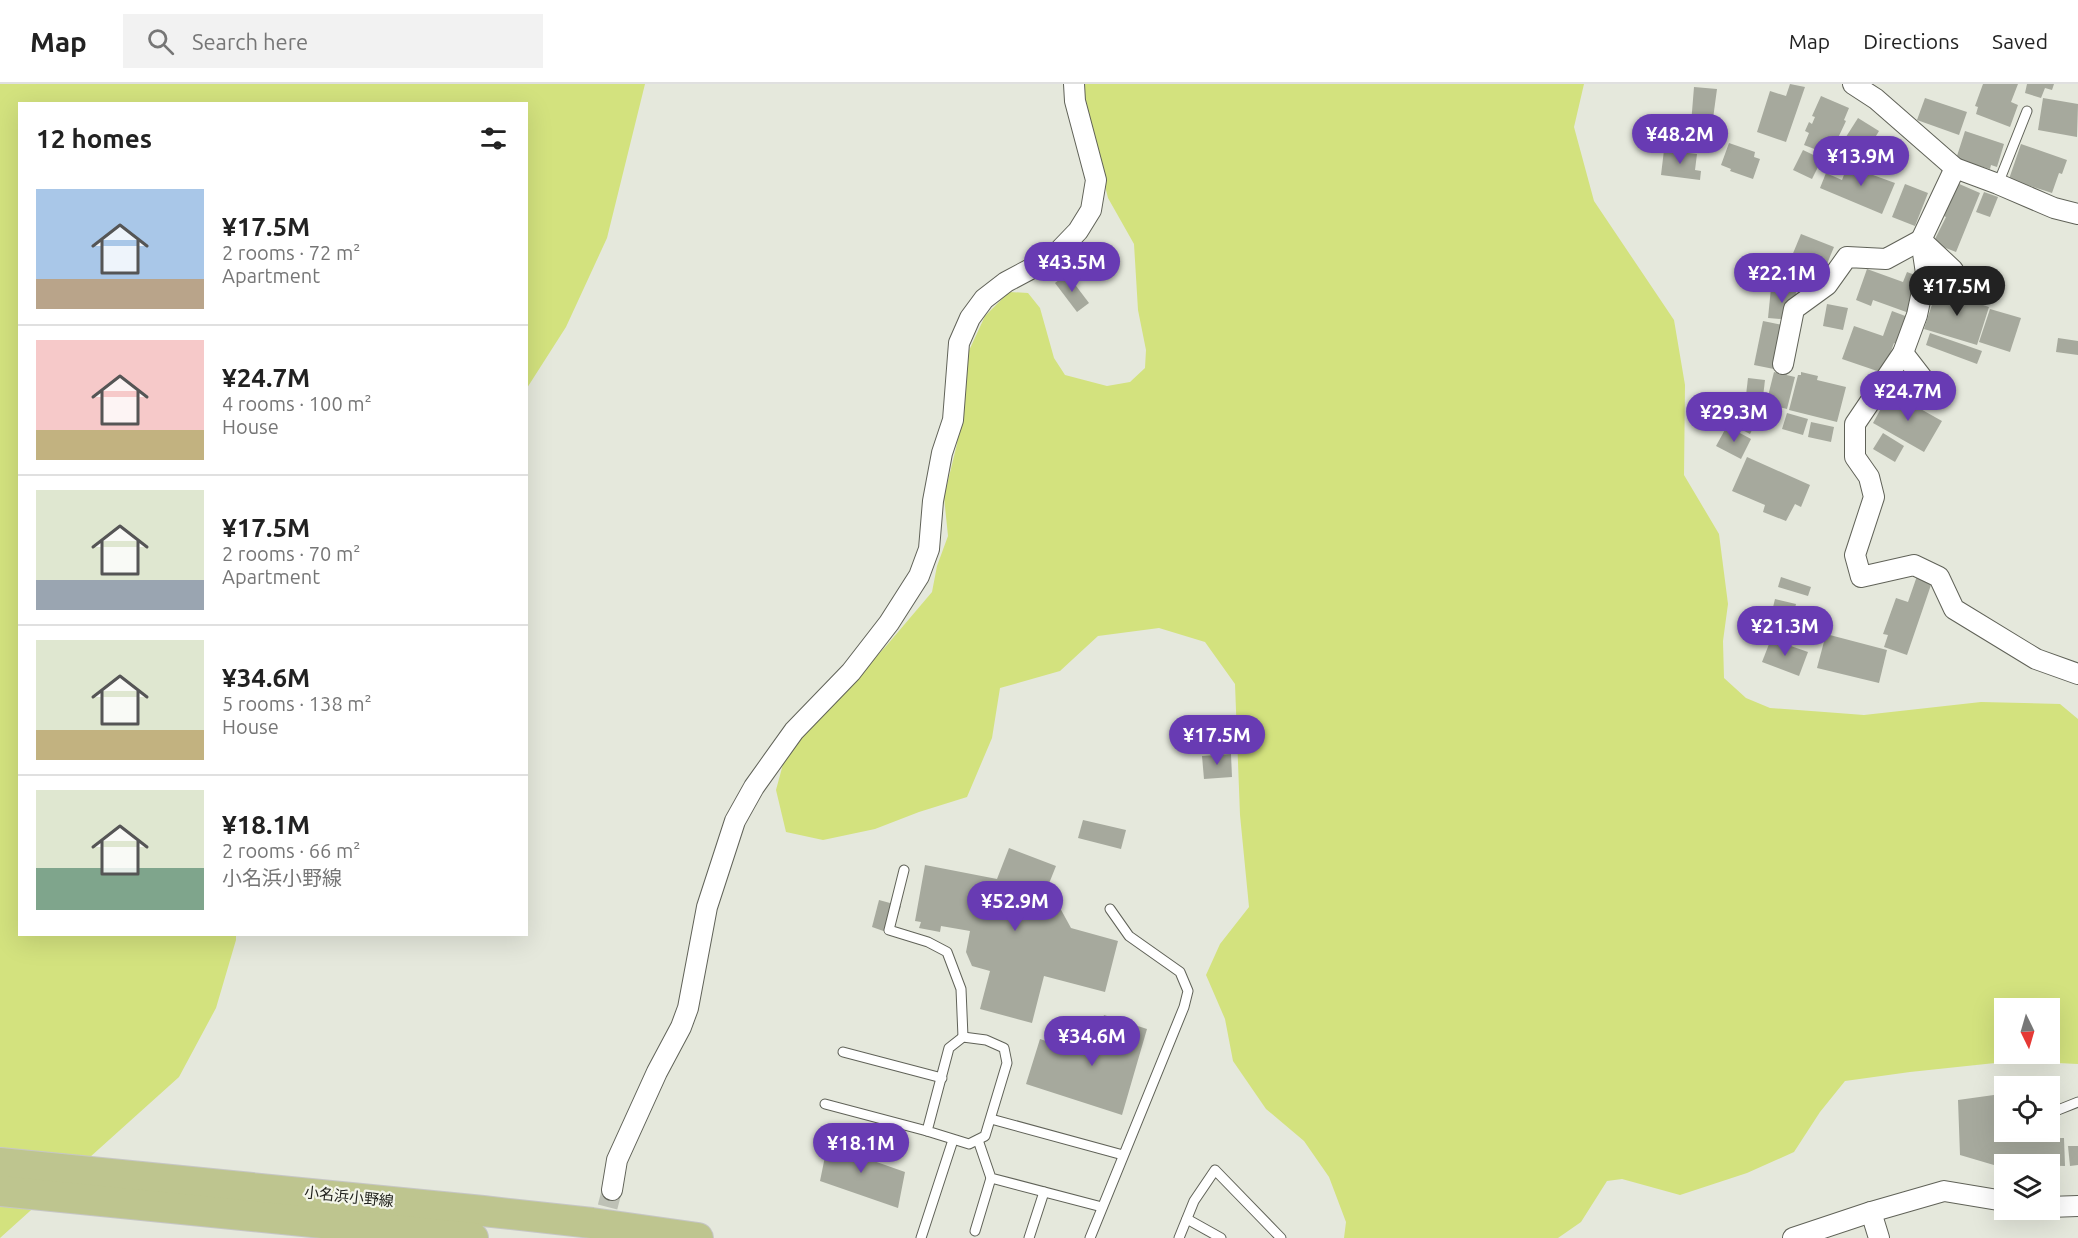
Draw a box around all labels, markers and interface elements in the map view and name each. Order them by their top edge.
search box [123,14,543,68]
icon: search [144,25,177,58]
text: Map [30,26,87,57]
text: Search here [192,29,308,54]
text: Map [1789,29,1830,53]
text: Directions [1863,29,1959,53]
text: Saved [1992,29,2048,53]
pin: ¥48.2M [1631,114,1729,165]
icon: filters [477,122,510,155]
text: ¥48.2M [1646,122,1714,145]
text: 12 homes [36,124,152,153]
pin: ¥13.9M [1812,136,1910,187]
text: ¥13.9M [1827,144,1895,167]
text: ¥17.5M [222,212,310,241]
icon: home [84,213,156,285]
text: 2 rooms · 72 m² [222,241,360,264]
pin: ¥43.5M [1023,242,1121,293]
text: ¥43.5M [1038,250,1106,273]
pin: ¥22.1M [1733,253,1831,304]
text: ¥22.1M [1748,261,1816,284]
text: Apartment [222,264,320,287]
pin: ¥17.5M [1908,266,2006,317]
text: ¥17.5M [1923,274,1991,297]
text: ¥24.7M [222,363,310,392]
icon: home [84,364,156,436]
pin: ¥24.7M [1859,371,1957,422]
text: ¥24.7M [1874,379,1942,402]
text: 4 rooms · 100 m² [222,392,372,415]
pin: ¥29.3M [1685,392,1783,443]
text: ¥29.3M [1700,400,1768,423]
text: House [222,415,279,438]
text: ¥17.5M [222,513,310,542]
icon: home [84,514,156,586]
text: 2 rooms · 70 m² [222,542,360,565]
text: Apartment [222,565,320,588]
pin: ¥21.3M [1736,606,1834,657]
text: ¥21.3M [1751,614,1819,637]
text: ¥34.6M [222,663,310,692]
icon: home [84,664,156,736]
text: 5 rooms · 138 m² [222,692,372,715]
text: House [222,715,279,738]
pin: ¥17.5M [1168,715,1266,766]
text: ¥17.5M [1183,723,1251,746]
text: ¥18.1M [222,810,310,839]
icon: home [84,814,156,886]
text: 2 rooms · 66 m² [222,839,360,862]
text: 小名浜小野線 [222,866,342,889]
pin: ¥52.9M [966,881,1064,932]
text: ¥52.9M [981,889,1049,912]
north arrow [1994,998,2060,1064]
map controls [1994,998,2060,1220]
pin: ¥34.6M [1043,1016,1141,1067]
text: ¥34.6M [1058,1024,1126,1047]
button: locate [1994,1076,2060,1142]
pin: ¥18.1M [812,1123,910,1174]
text: ¥18.1M [827,1131,895,1154]
button: layers [1994,1154,2060,1220]
street label: 小名浜小野線 [303,1183,395,1210]

